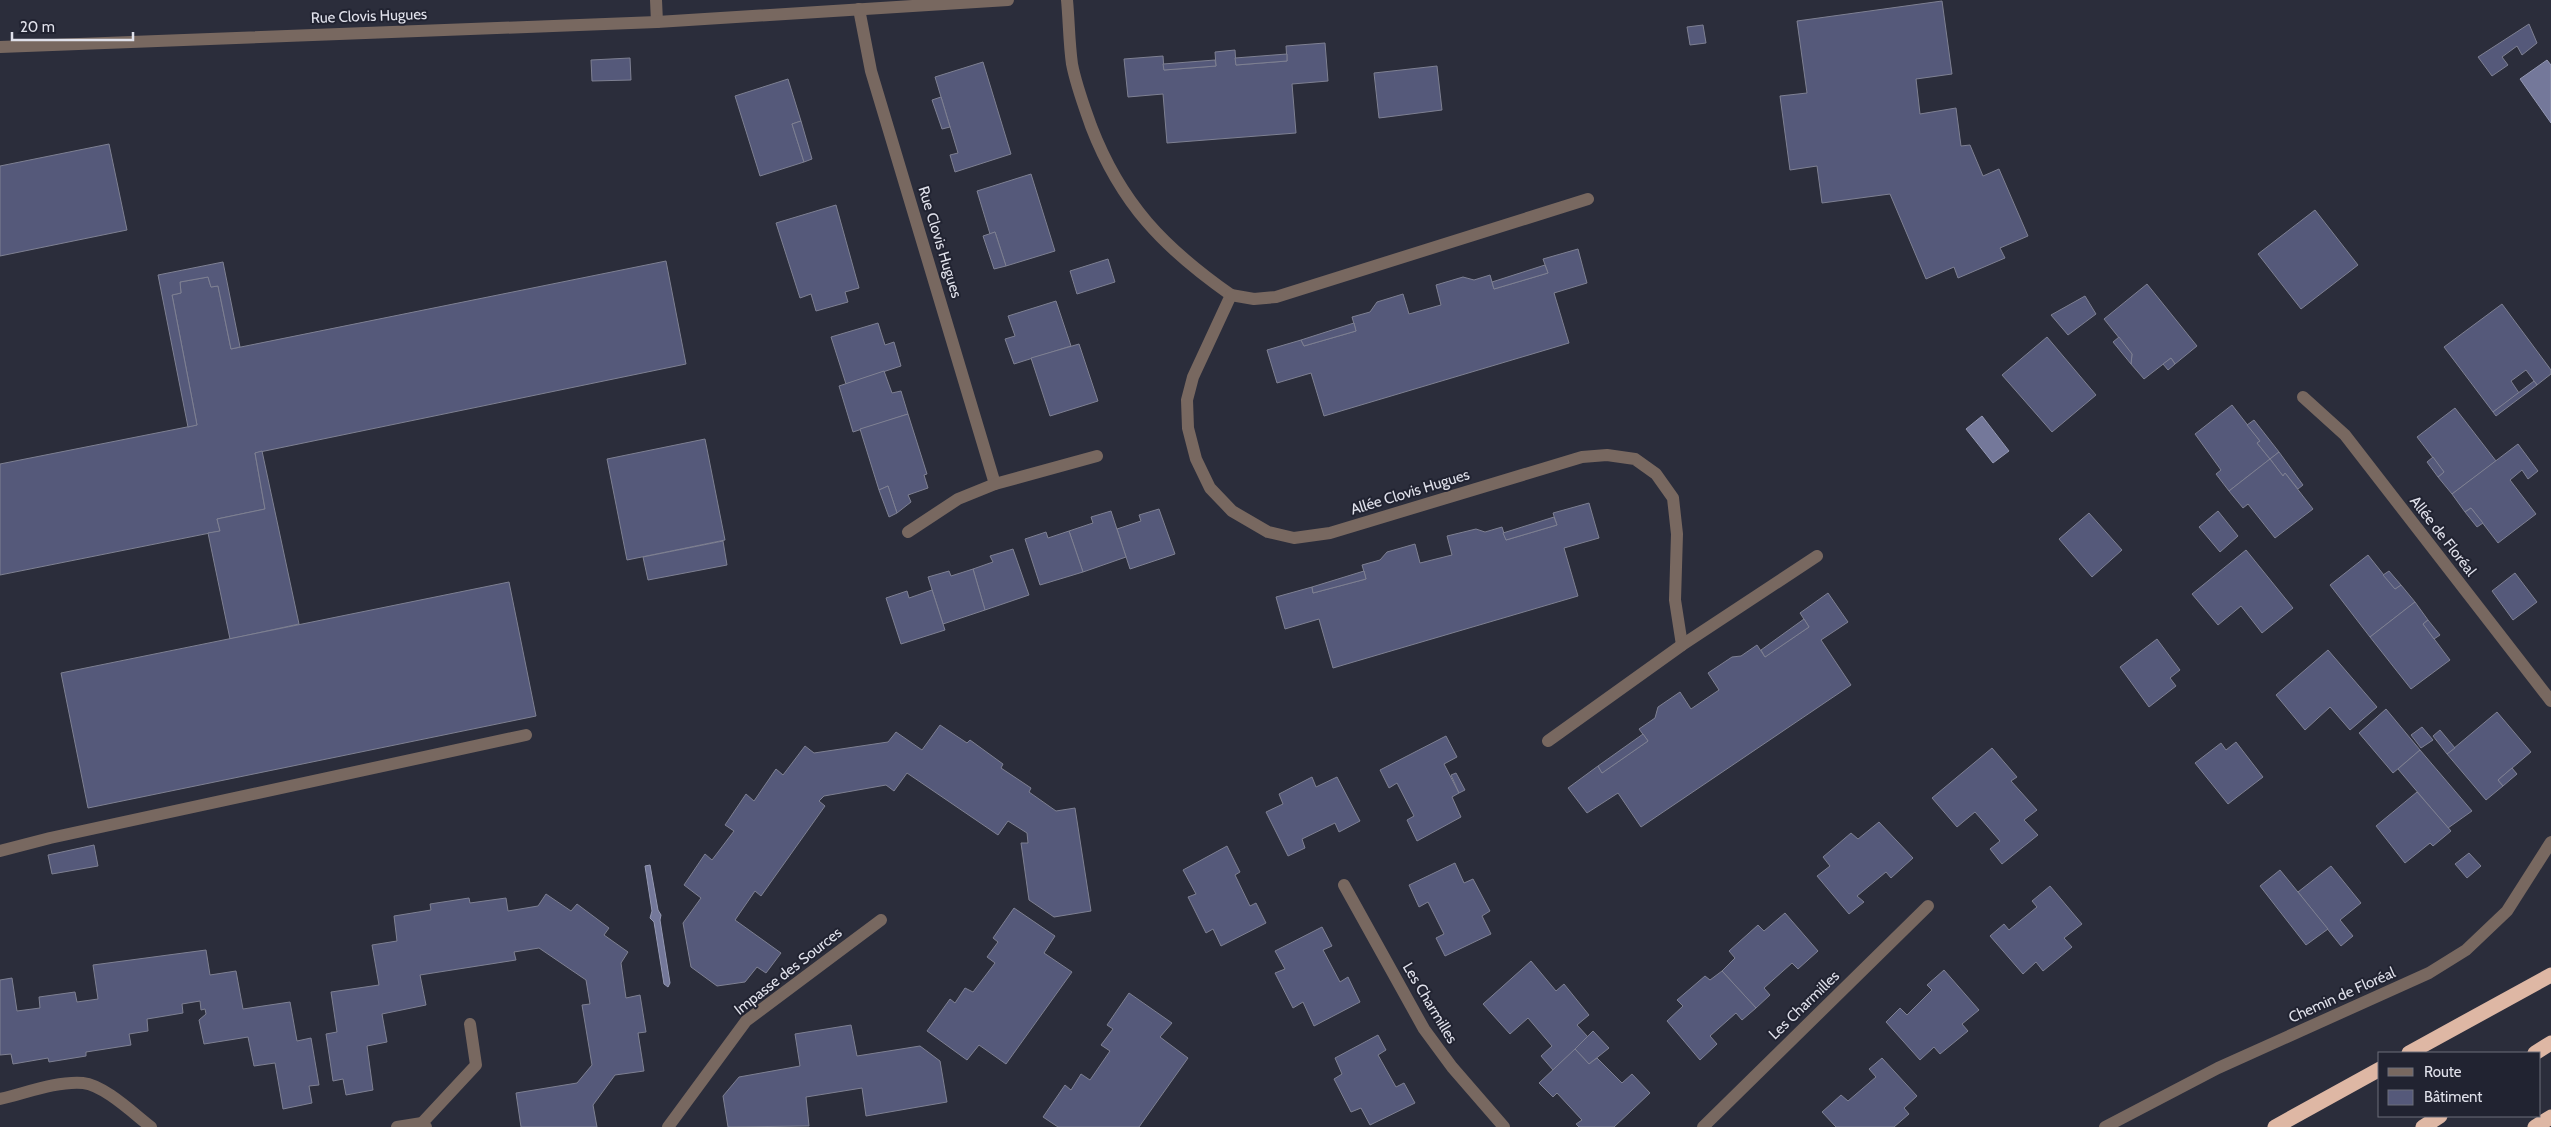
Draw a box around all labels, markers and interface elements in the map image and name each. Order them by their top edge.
street label: Rue Clovis Hugues [311,5,427,27]
scale bar [12,10,134,42]
text: 20 m [20,18,55,36]
street label: Rue Clovis Hugues [914,184,966,300]
street label: Allée Clovis Hugues [1348,465,1472,519]
street label: Allée de Floréal [2406,492,2480,580]
street label: Impasse des Sources [731,923,845,1019]
street label: Les Charmilles [1399,959,1461,1047]
street label: Chemin de Floréal [2286,963,2399,1027]
street label: Les Charmilles [1765,967,1843,1043]
legend [2378,1052,2541,1117]
text: Route [2424,1063,2462,1081]
text: Bâtiment [2424,1088,2482,1106]

